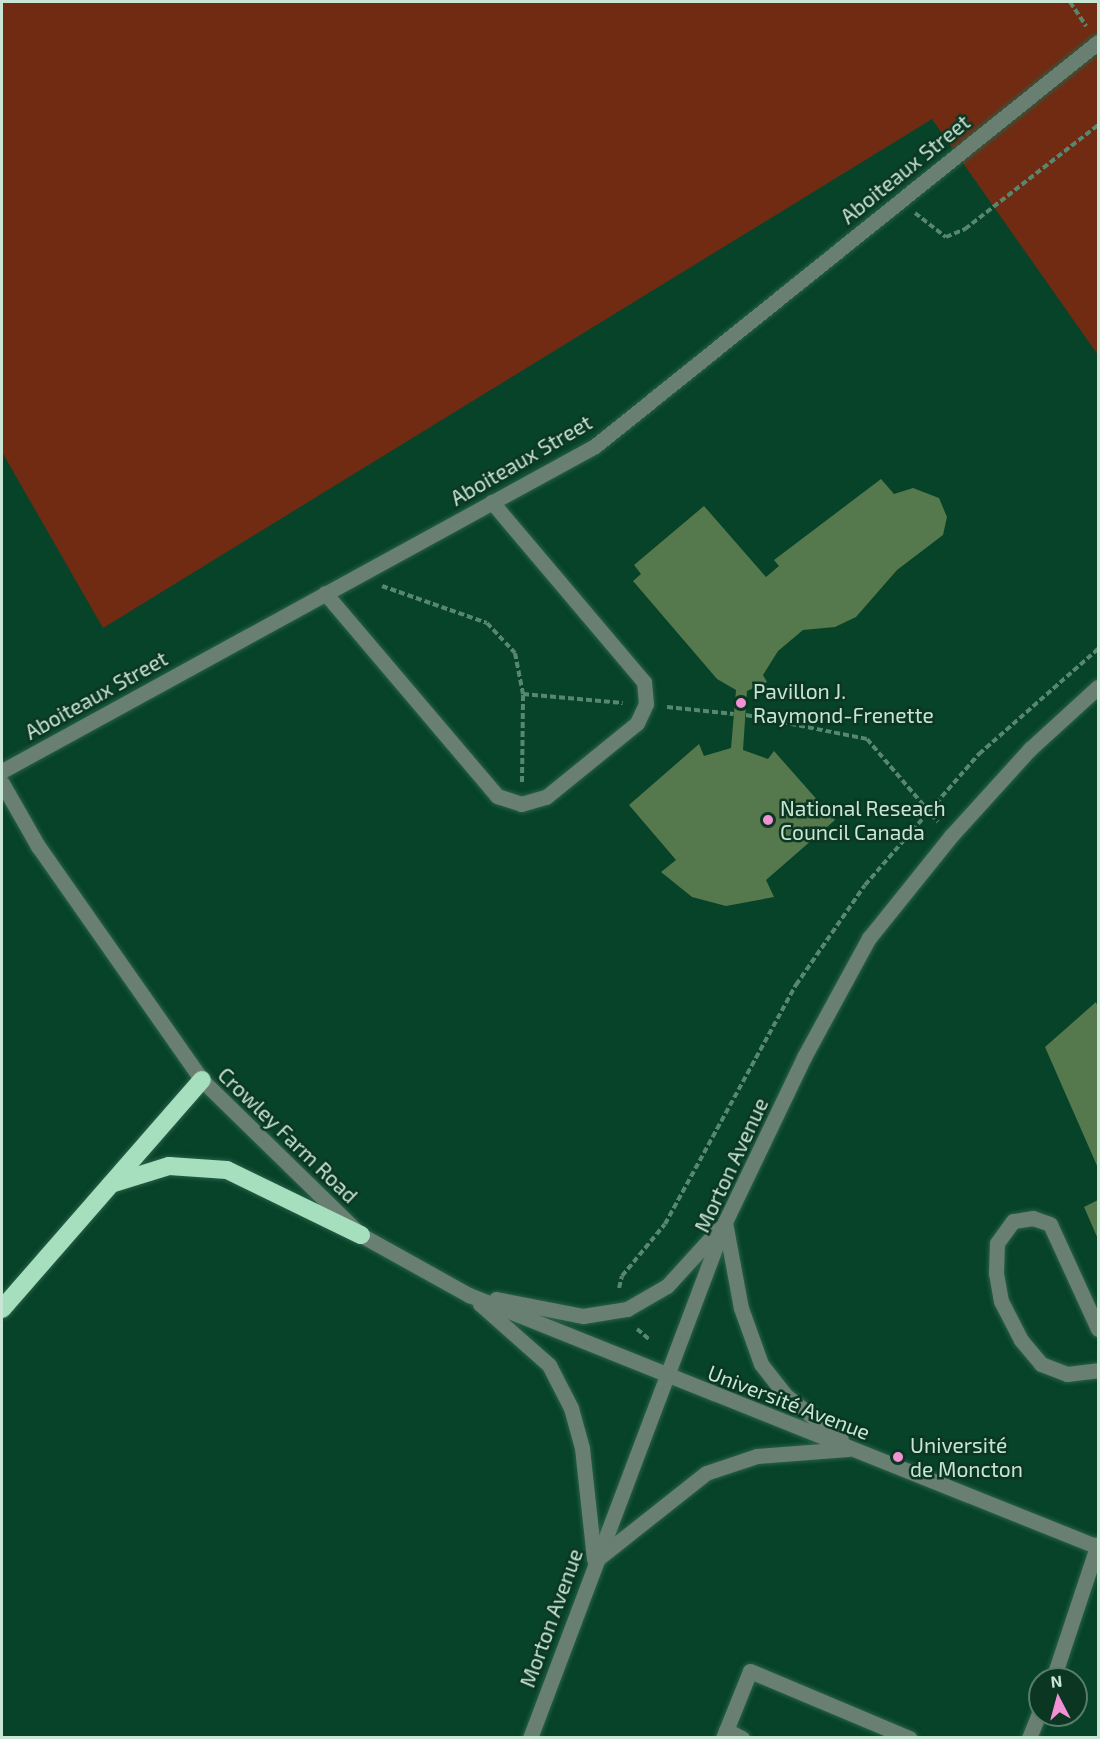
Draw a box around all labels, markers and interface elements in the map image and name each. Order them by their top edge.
street label: Aboiteaux Street [835,109,975,229]
street label: Aboiteaux Street [446,409,596,511]
street label: Aboiteaux Street [20,645,172,745]
place label: Pavillon J. Raymond-Frenette [753,678,934,728]
marker: Pavillon J. Raymond-Frenette [734,696,748,710]
place label: National Reseach Council Canada [780,795,946,845]
marker: National Reseach Council Canada [761,813,775,827]
street label: Crowley Farm Road [213,1062,363,1208]
street label: Morton Avenue [689,1094,773,1236]
street label: Université Avenue [704,1359,874,1445]
place label: Université de Moncton [910,1432,1023,1482]
marker: Université de Moncton [891,1450,905,1464]
street label: Morton Avenue [514,1545,588,1691]
north arrow [1028,1667,1088,1727]
text: N [1050,1671,1063,1691]

